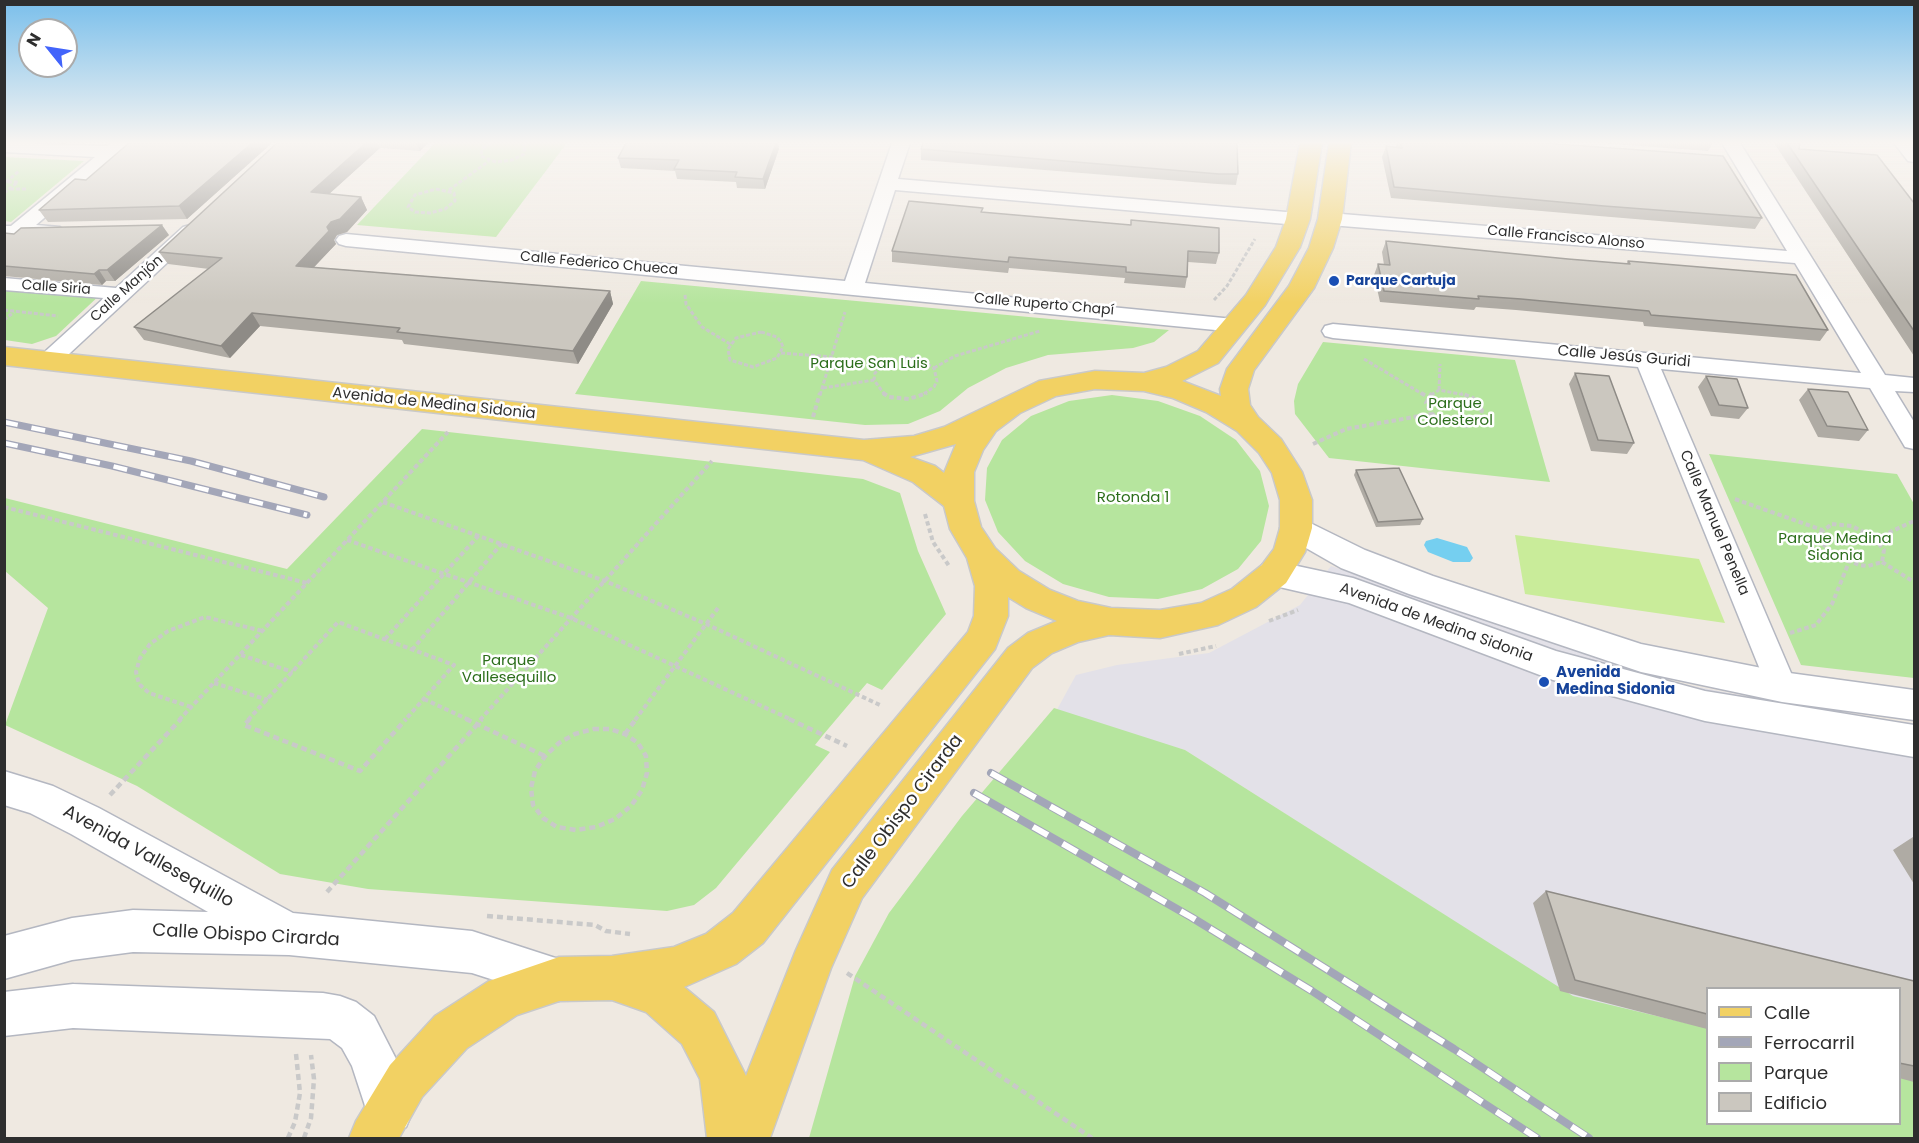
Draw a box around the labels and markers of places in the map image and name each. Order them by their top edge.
place label: Parque Cartuja [1346,273,1456,289]
marker: Parque Cartuja [1327,274,1341,288]
place label: Avenida Medina Sidonia [1556,664,1675,699]
marker: Avenida Medina Sidonia [1537,675,1551,689]

